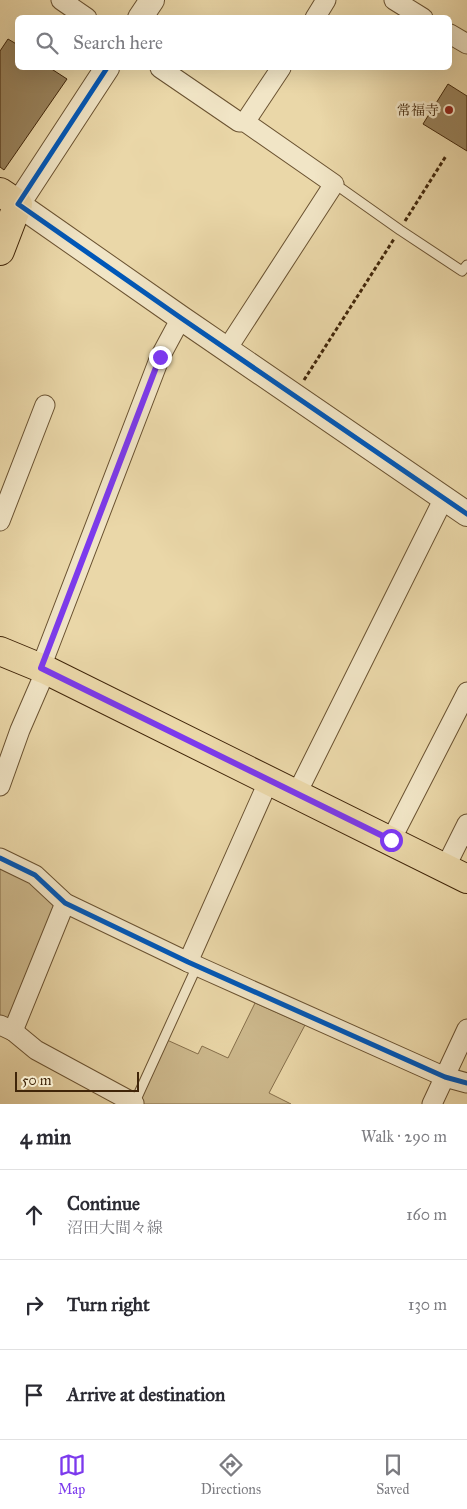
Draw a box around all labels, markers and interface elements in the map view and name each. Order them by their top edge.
search box [15,15,452,70]
icon: search [33,29,61,57]
text: Search here [73,31,163,54]
place label: 常福寺 [397,102,439,119]
marker: 常福寺 [443,104,455,116]
route end [149,346,172,369]
route start [380,829,403,852]
scale bar [15,1069,139,1092]
text: 50 m [22,1072,51,1089]
text: 4 min [20,1124,71,1150]
text: Walk · 290 m [361,1127,447,1146]
text: Continue [67,1192,140,1215]
icon: ahead [20,1201,48,1229]
text: 160 m [406,1205,447,1224]
text: 沼田大間々線 [67,1218,163,1237]
icon: right [20,1291,48,1319]
text: Turn right [67,1293,150,1316]
text: 130 m [408,1295,447,1314]
icon: arrive [20,1381,48,1409]
text: Arrive at destination [67,1383,225,1406]
tab: Map [58,1451,86,1498]
tab: Directions [201,1451,261,1498]
tab: Saved [376,1451,409,1498]

